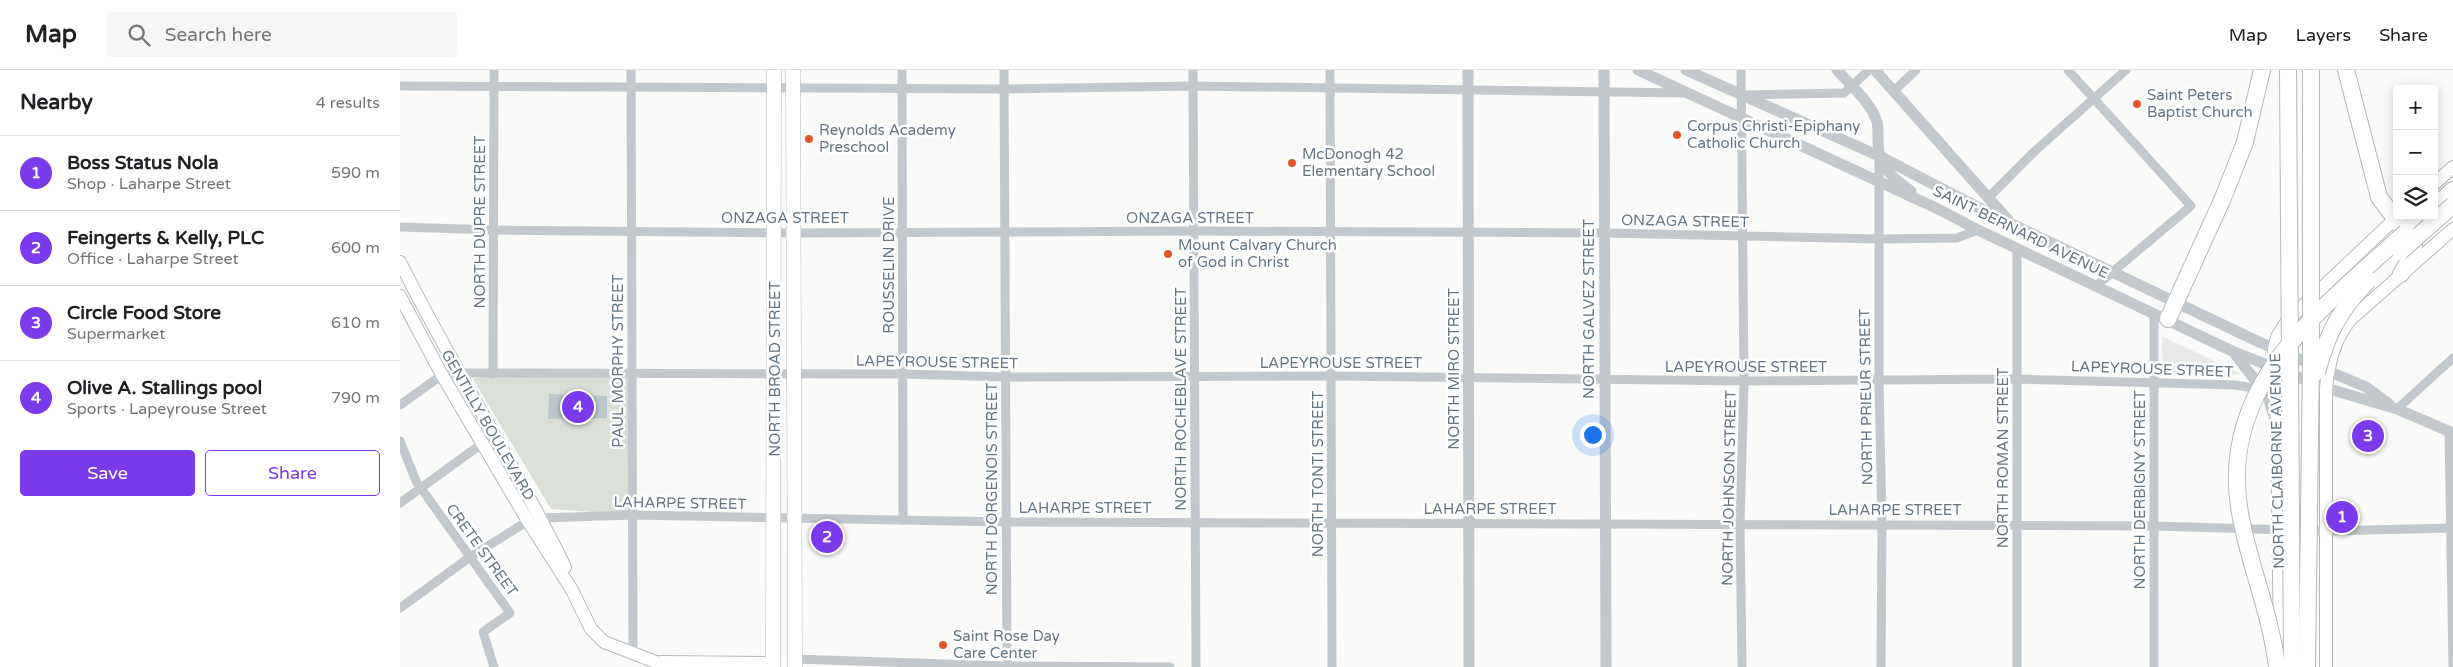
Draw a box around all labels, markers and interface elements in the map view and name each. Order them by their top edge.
search box [107,12,457,57]
text: Map [25,20,77,49]
icon: search [125,21,153,49]
text: Search here [165,24,272,46]
text: Map [2229,24,2268,46]
text: Layers [2296,24,2351,46]
text: Share [2379,24,2428,46]
map controls [2393,85,2438,220]
button: + [2393,85,2438,130]
place label: Saint Peters Baptist Church [2147,86,2253,121]
text: Nearby [20,90,93,115]
text: 4 results [316,93,380,113]
marker: Saint Peters Baptist Church [2131,98,2143,110]
place label: Corpus Christi-Epiphany Catholic Church [1687,117,1860,152]
place label: Reynolds Academy Preschool [819,121,956,156]
marker: Corpus Christi-Epiphany Catholic Church [1671,129,1683,141]
button: − [2393,130,2438,175]
marker: Reynolds Academy Preschool [803,133,815,145]
street label: NORTH DUPRE STREET [471,136,489,308]
place label: McDonogh 42 Elementary School [1302,145,1435,180]
text: Boss Status Nola [67,152,219,174]
marker: McDonogh 42 Elementary School [1286,157,1298,169]
text: 1 [31,163,41,183]
text: 590 m [331,163,380,183]
text: Shop · Laharpe Street [67,174,231,194]
button: layers [2393,175,2438,220]
street label: SAINT BERNARD AVENUE [1930,182,2112,282]
street label: ROUSSELIN DRIVE [880,196,898,334]
street label: ONZAGA STREET [721,209,849,227]
street label: ONZAGA STREET [1126,209,1254,227]
street label: ONZAGA STREET [1621,211,1749,231]
street label: NORTH GALVEZ STREET [1580,219,1598,399]
text: Feingerts & Kelly, PLC [67,227,264,249]
place label: Mount Calvary Church of God in Christ [1178,236,1337,271]
text: 2 [31,238,41,258]
text: 600 m [331,238,380,258]
marker: Mount Calvary Church of God in Christ [1162,248,1174,260]
text: Office · Laharpe Street [67,249,239,269]
street label: PAUL MORPHY STREET [609,274,627,448]
street label: NORTH BROAD STREET [766,281,784,457]
street label: NORTH ROCHEBLAVE STREET [1172,287,1190,511]
street label: NORTH MIRO STREET [1445,288,1463,450]
text: Circle Food Store [67,302,221,324]
street label: NORTH PRIEUR STREET [1855,309,1877,485]
text: 3 [31,313,41,333]
text: 610 m [331,313,380,333]
text: Supermarket [67,324,165,344]
street label: GENTILLY BOULEVARD [437,347,539,503]
street label: LAPEYROUSE STREET [856,352,1018,372]
street label: NORTH CLAIBORNE AVENUE [2266,353,2288,569]
street label: LAPEYROUSE STREET [1260,354,1422,372]
street label: LAPEYROUSE STREET [2070,357,2234,381]
street label: LAPEYROUSE STREET [1665,358,1827,376]
street label: NORTH ROMAN STREET [1994,368,2012,548]
text: Olive A. Stallings pool [67,377,262,399]
street label: NORTH DORGENOIS STREET [983,383,1001,595]
text: 4 [31,388,41,408]
text: 790 m [331,388,380,408]
pin: 4 [562,388,594,426]
street label: NORTH JOHNSON STREET [1718,390,1740,586]
street label: NORTH DERBIGNY STREET [2131,390,2149,590]
street label: NORTH TONTI STREET [1309,391,1327,557]
text: Sports · Lapeyrouse Street [67,399,267,419]
pin: 3 [2352,417,2384,455]
your location [1580,422,1606,448]
button: Save [20,450,195,496]
button: Share [205,450,380,496]
street label: LAHARPE STREET [613,493,747,513]
pin: 1 [2326,498,2358,536]
street label: LAHARPE STREET [1018,499,1152,517]
street label: CRETE STREET [442,500,522,600]
street label: LAHARPE STREET [1423,500,1557,518]
street label: LAHARPE STREET [1828,501,1962,519]
pin: 2 [811,518,843,556]
place label: Saint Rose Day Care Center [953,627,1060,662]
marker: Saint Rose Day Care Center [937,639,949,651]

